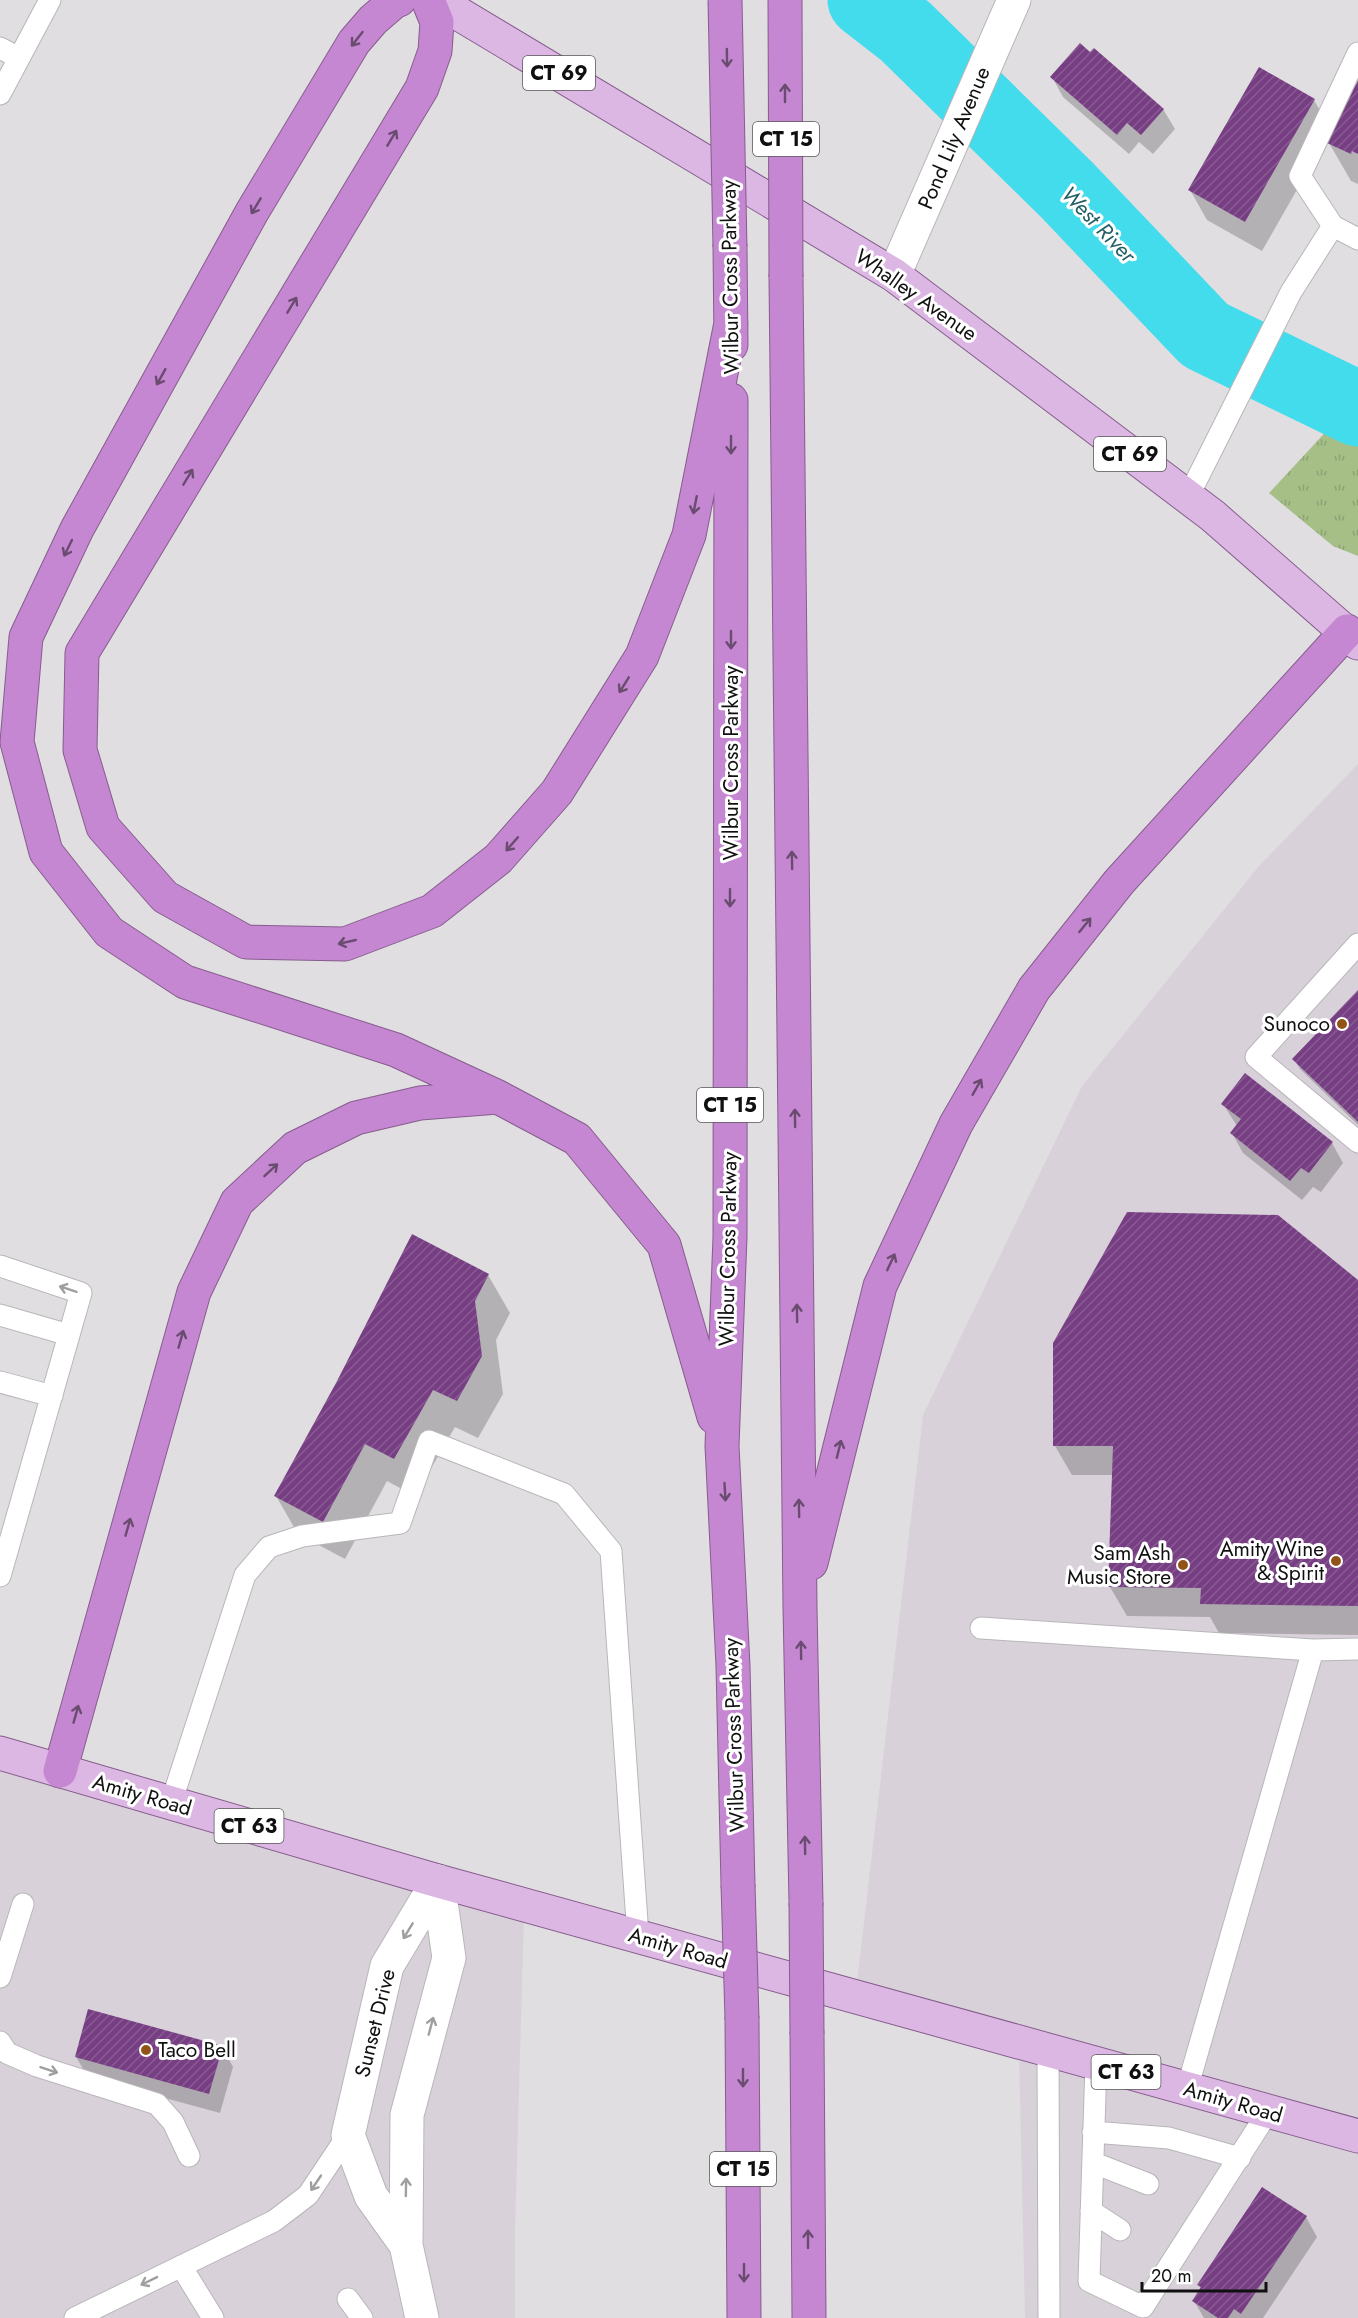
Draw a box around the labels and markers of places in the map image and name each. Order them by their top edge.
place label: Sunoco [1263,1009,1330,1039]
marker: Sunoco [1335,1017,1349,1031]
place label: Amity Wine & Spirit [1220,1534,1324,1588]
place label: Sam Ash Music Store [1067,1538,1171,1592]
marker: Amity Wine & Spirit [1329,1554,1343,1568]
marker: Sam Ash Music Store [1176,1558,1190,1572]
place label: Taco Bell [158,2035,236,2065]
marker: Taco Bell [139,2043,153,2057]

